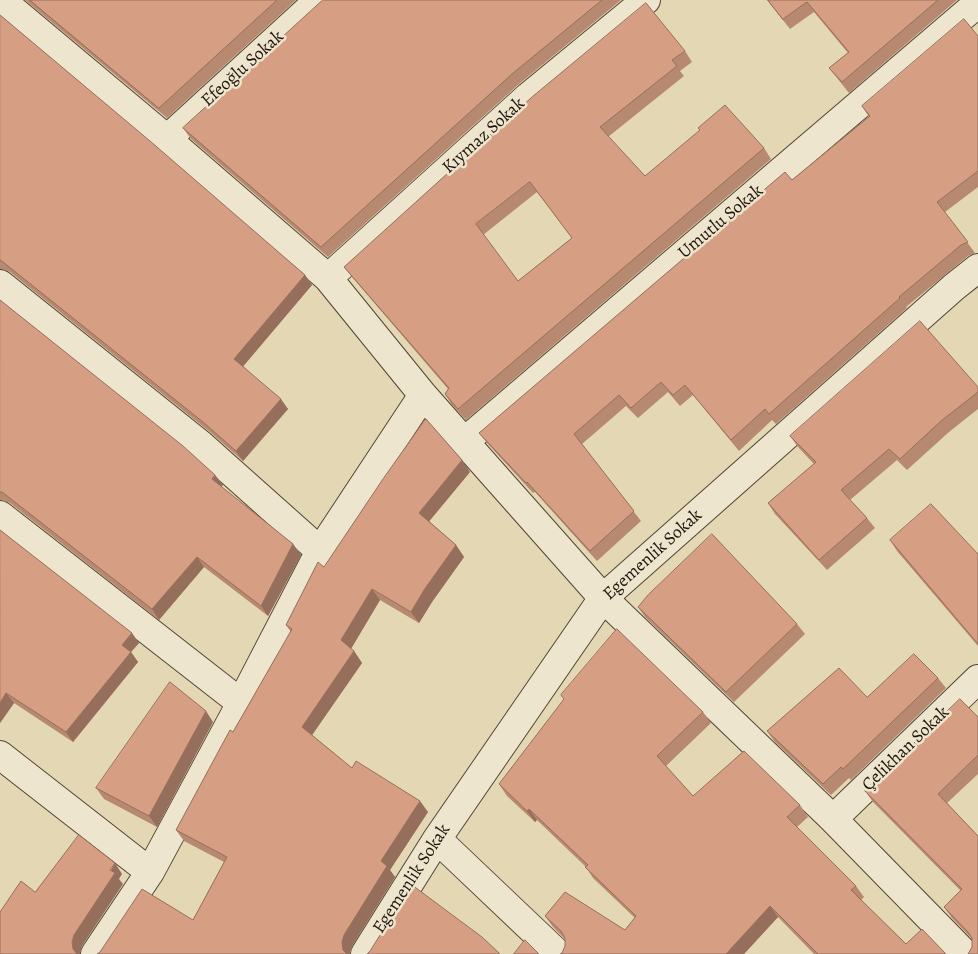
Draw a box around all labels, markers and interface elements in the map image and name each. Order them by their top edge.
street label: Efeoğlu Sokak [197,26,289,112]
street label: Kıymaz Sokak [438,93,530,179]
street label: Umutlu Sokak [674,180,768,264]
street label: Egemenlik Sokak [599,505,707,605]
street label: Çelikhan Sokak [858,702,954,796]
street label: Egemenlik Sokak [369,820,455,938]

